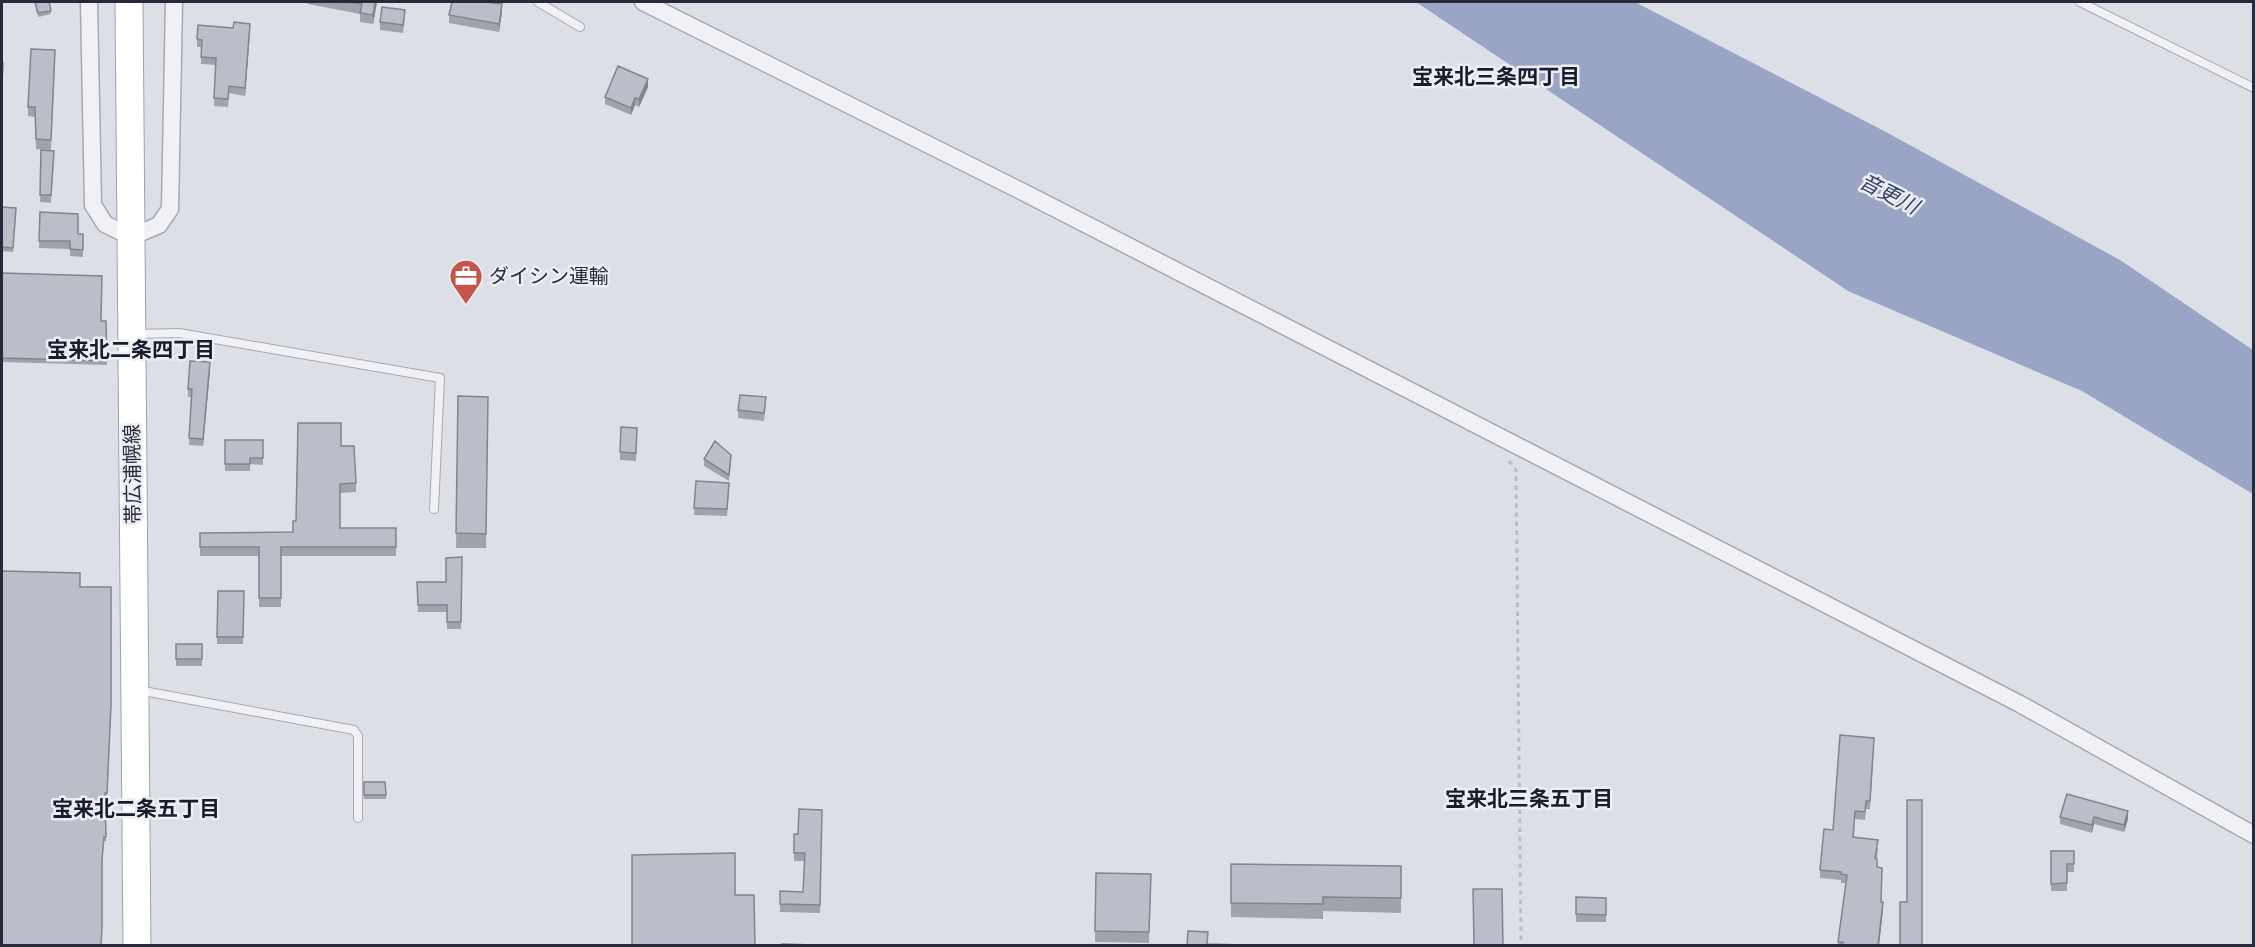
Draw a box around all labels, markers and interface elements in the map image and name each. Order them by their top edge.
district label: 宝来北三条四丁目 [1412,65,1580,89]
water label: 音更川 [1855,169,1924,220]
office icon: ダイシン運輸 [448,258,484,305]
place label: ダイシン運輸 [489,265,609,288]
district label: 宝来北二条四丁目 [47,338,215,362]
street label: 帯広浦幌線 [121,424,145,524]
district label: 宝来北三条五丁目 [1445,787,1613,811]
district label: 宝来北二条五丁目 [52,797,220,821]

